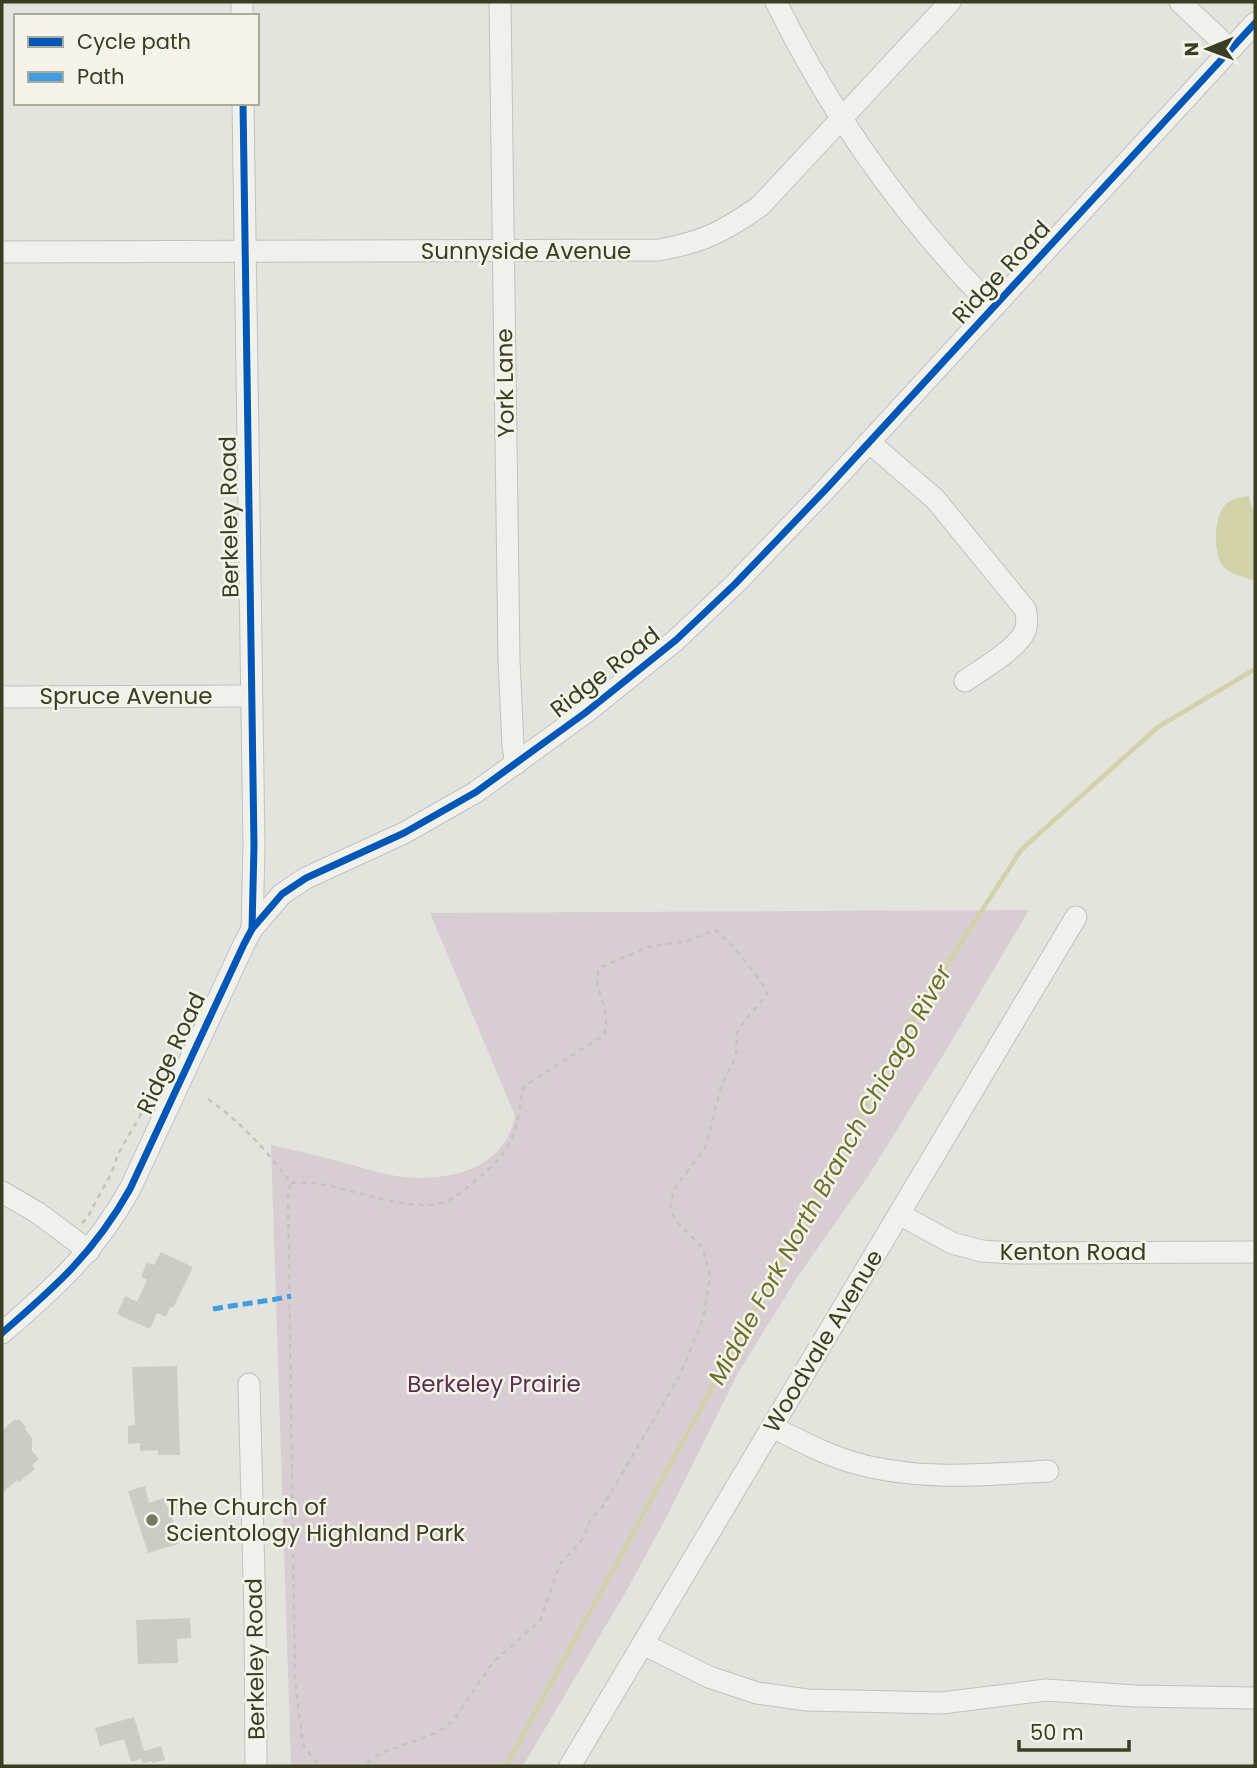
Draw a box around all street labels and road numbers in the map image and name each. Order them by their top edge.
street label: Ridge Road [945,213,1057,331]
street label: Sunnyside Avenue [421,235,631,267]
street label: York Lane [488,328,522,438]
street label: Berkeley Road [212,436,246,598]
street label: Ridge Road [544,619,666,725]
street label: Spruce Avenue [39,680,213,712]
street label: Ridge Road [129,987,213,1119]
street label: Kenton Road [1000,1236,1146,1268]
street label: Woodvale Avenue [756,1243,890,1439]
street label: Berkeley Road [238,1578,272,1740]

